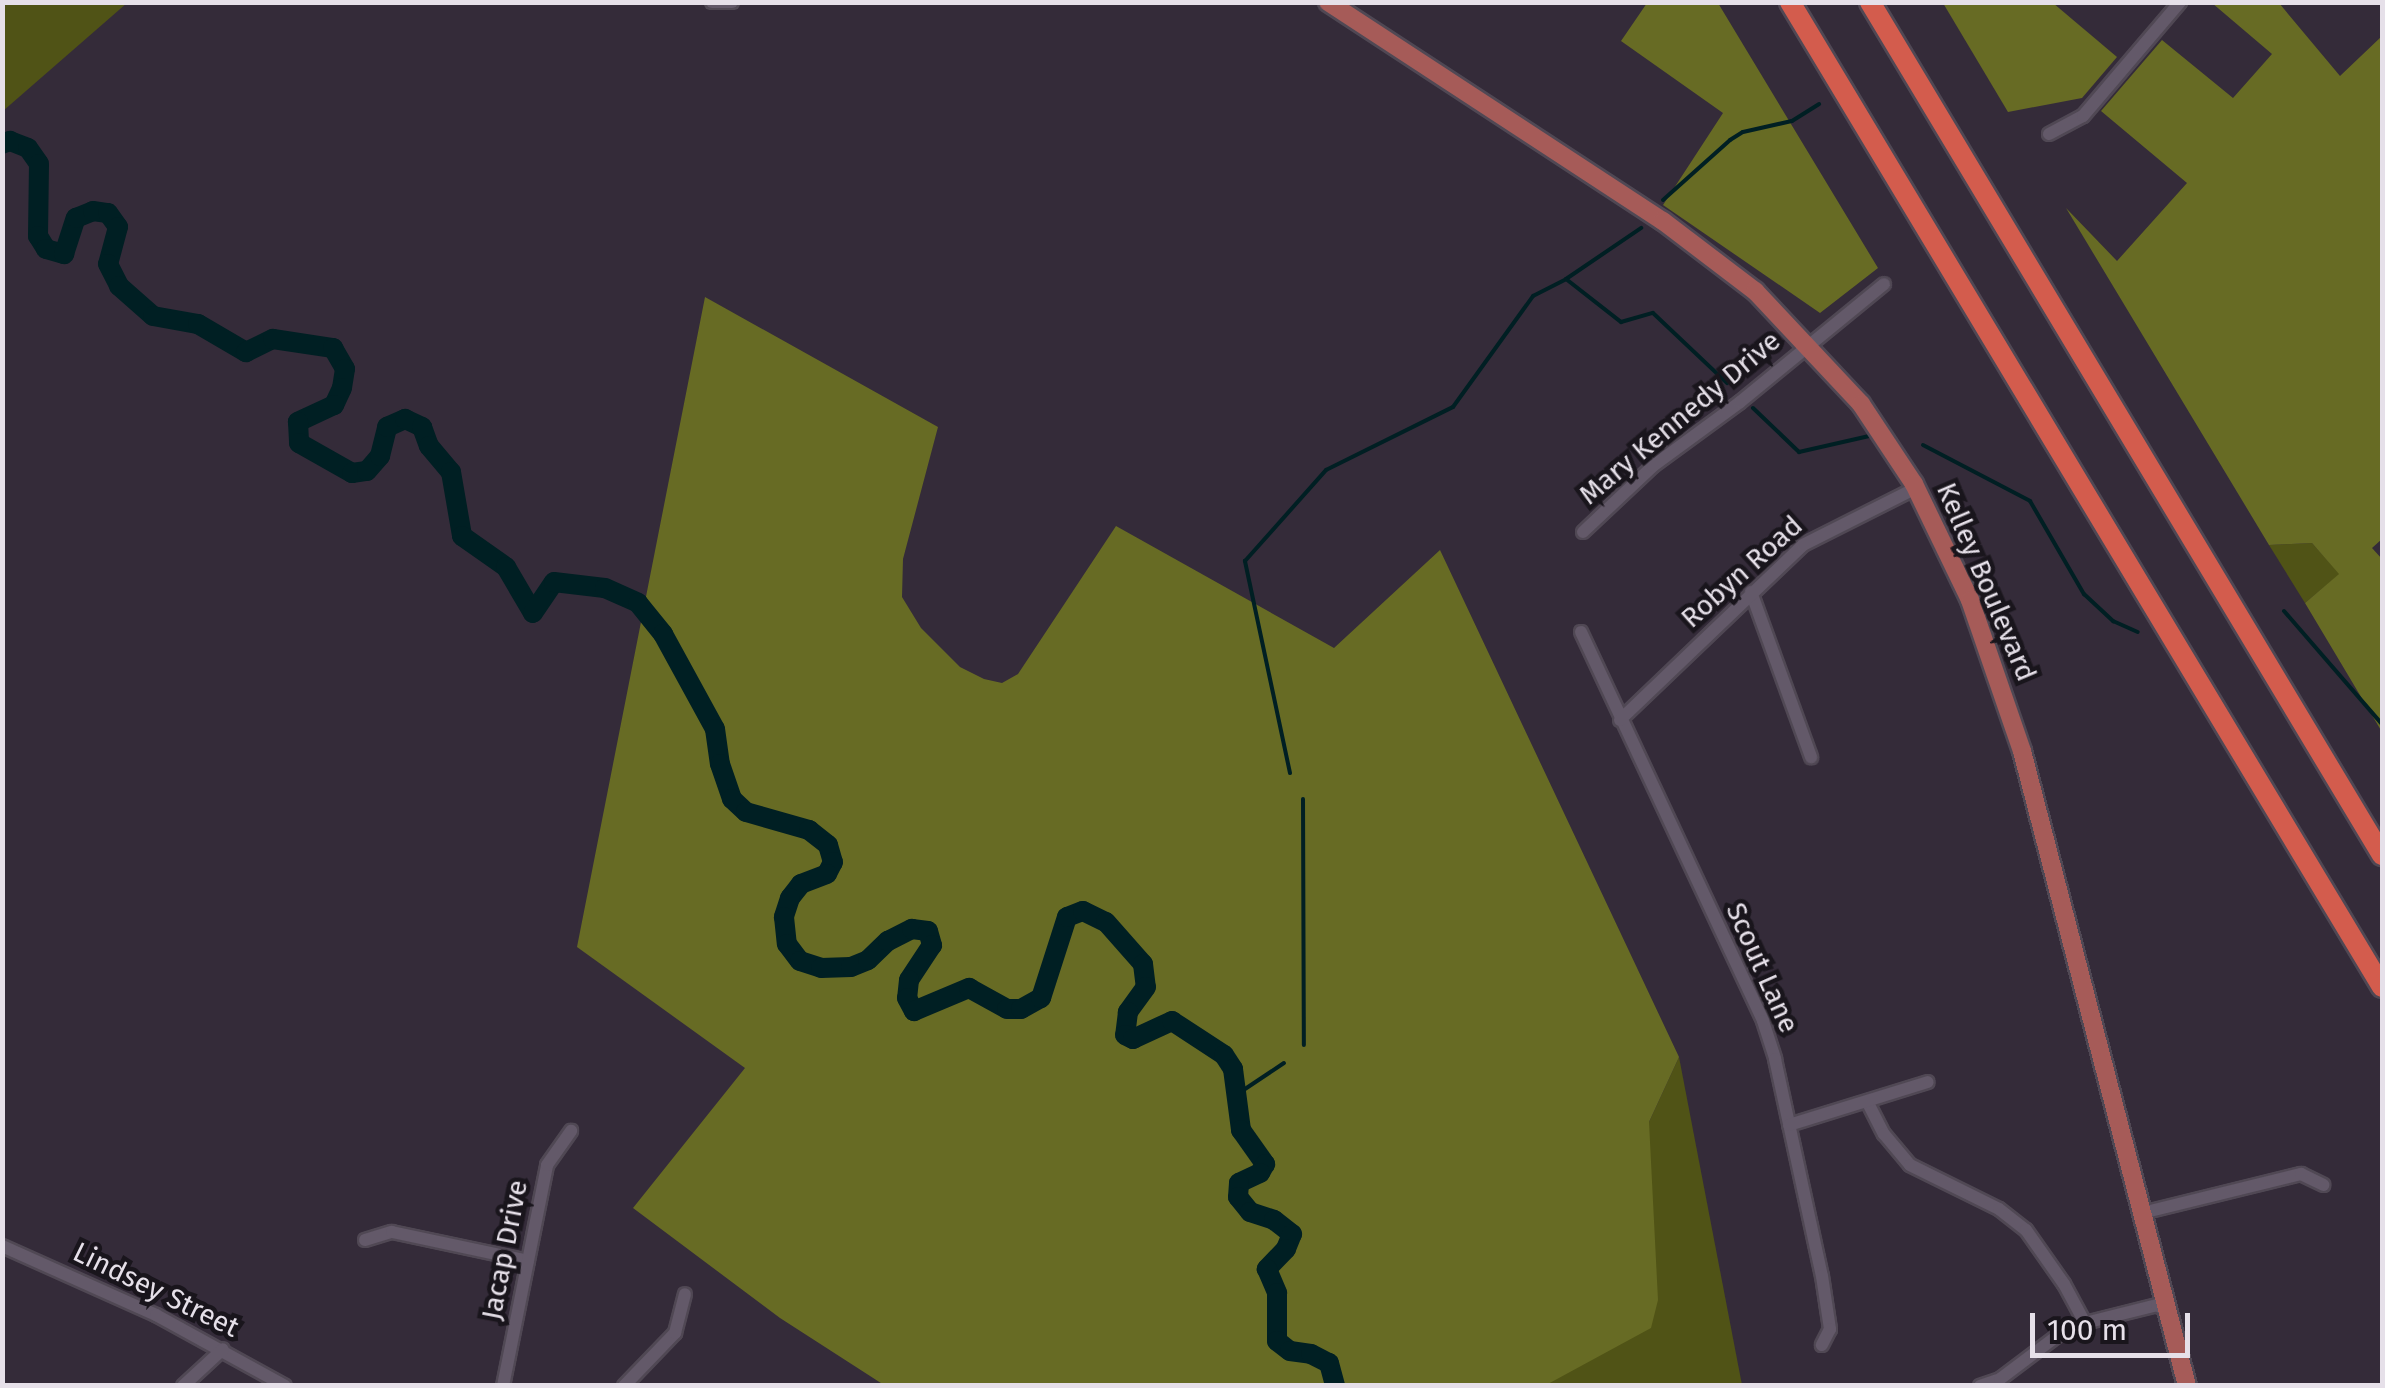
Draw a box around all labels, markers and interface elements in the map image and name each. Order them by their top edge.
street label: Mary Kennedy Drive [1573,324,1787,512]
street label: Kelley Boulevard [1929,478,2043,686]
street label: Robyn Road [1674,509,1810,635]
street label: Scout Lane [1718,898,1806,1038]
street label: Jacap Drive [475,1177,535,1323]
street label: Lindsey Street [68,1235,244,1345]
scale bar [2035,1293,2195,1355]
text: 100 m [2047,1312,2127,1348]

